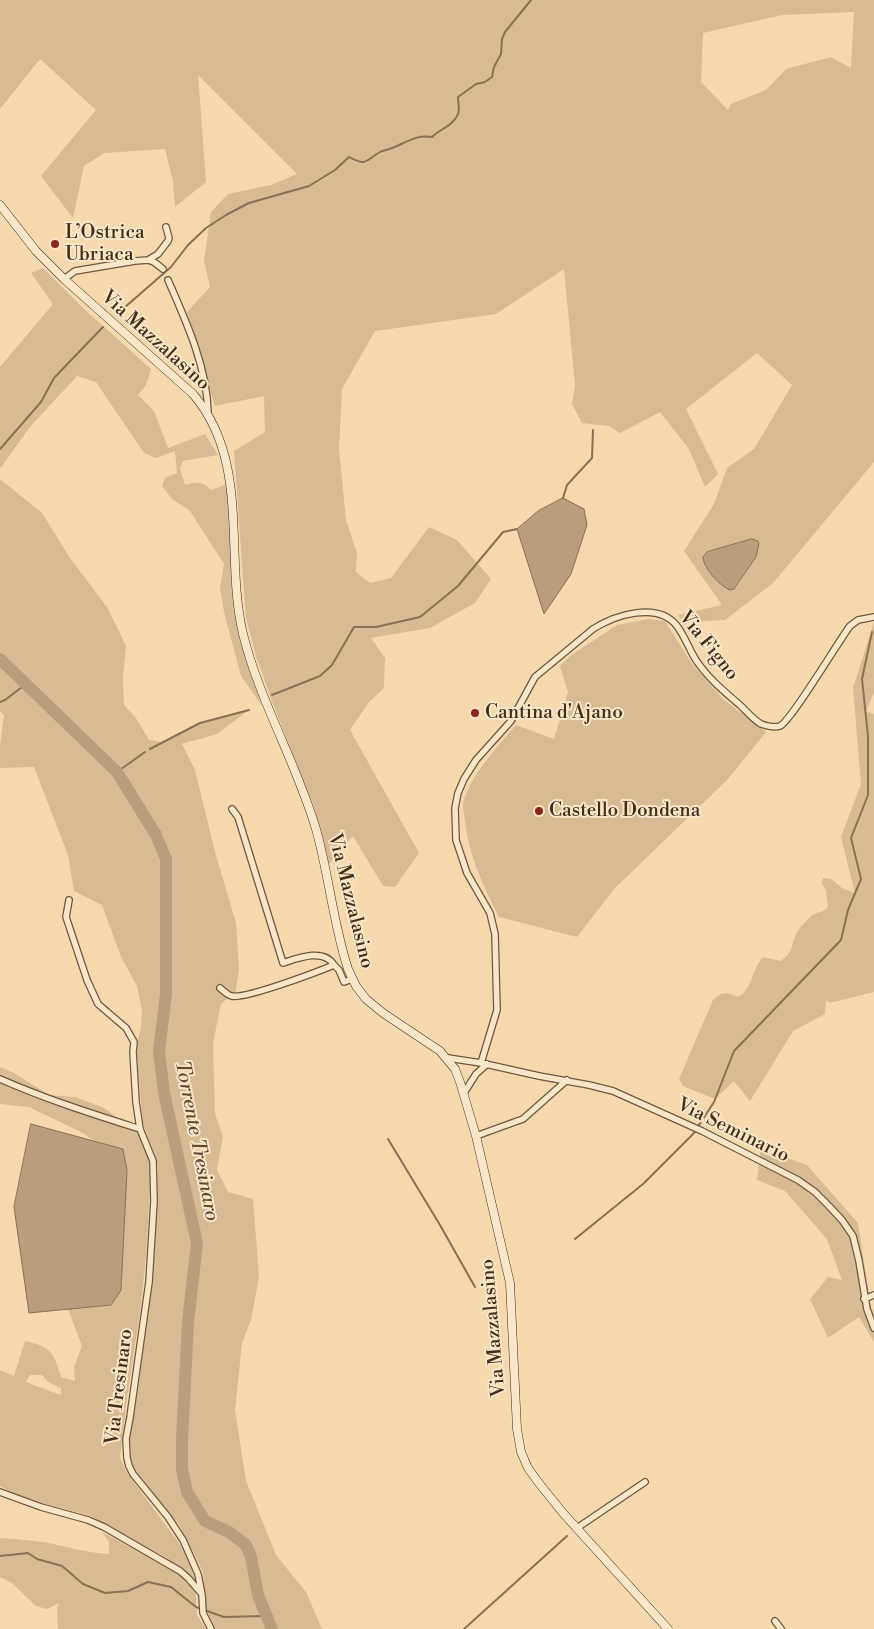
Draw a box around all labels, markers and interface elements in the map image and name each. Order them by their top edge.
place label: L’Ostrica Ubriaca [65,222,145,266]
marker: L’Ostrica Ubriaca [49,238,61,250]
street label: Via Mazzalasino [96,286,214,396]
street label: Via Figno [673,607,743,685]
place label: Cantina d'Ajano [485,702,623,724]
marker: Cantina d'Ajano [469,707,481,719]
place label: Castello Dondena [549,800,700,822]
marker: Castello Dondena [533,805,545,817]
street label: Via Mazzalasino [322,831,378,971]
water label: Torrente Tresinaro [169,1059,223,1223]
street label: Via Seminario [673,1094,793,1168]
street label: Via Mazzalasino [477,1258,511,1398]
street label: Via Tresinaro [102,1328,138,1446]

